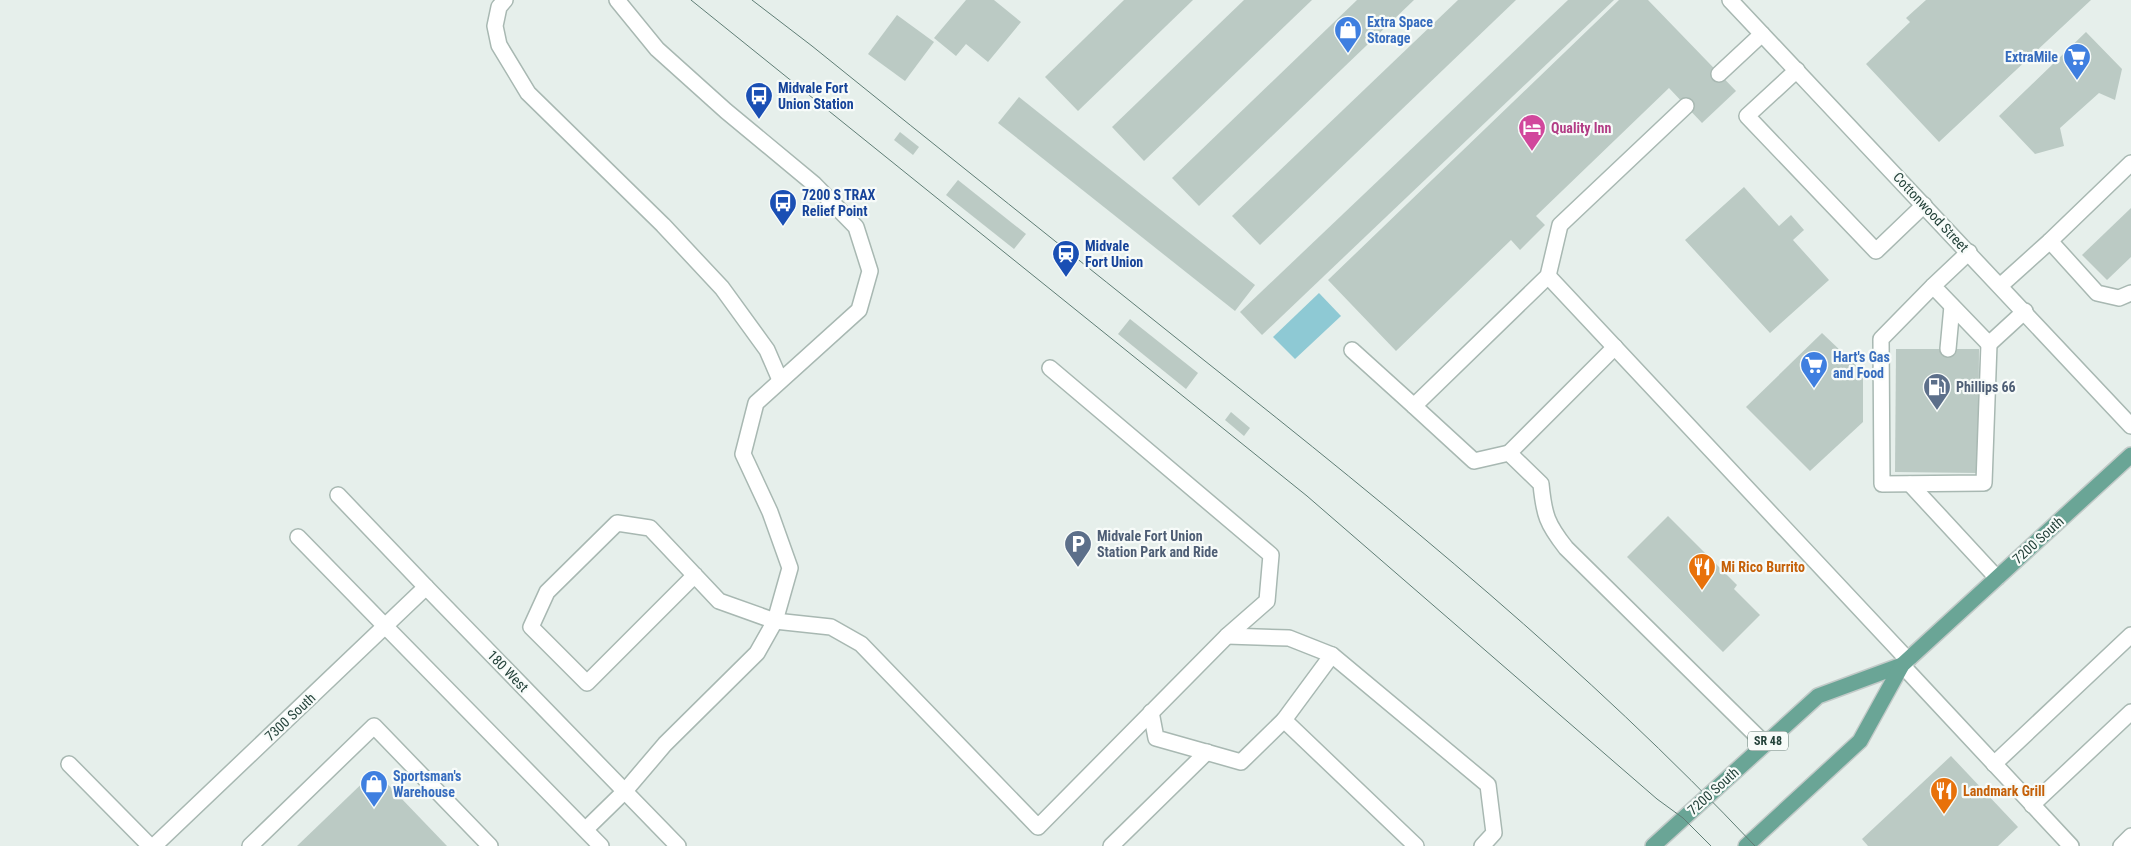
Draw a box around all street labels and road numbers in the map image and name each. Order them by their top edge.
street label: Cottonwood Street [1890,169,1972,255]
street label: 7200 South [2009,513,2067,567]
street label: 180 West [484,647,532,695]
street label: 7300 South [262,690,318,744]
road number: SR 48 [1748,731,1788,750]
street label: 7200 South [1684,764,1742,818]

